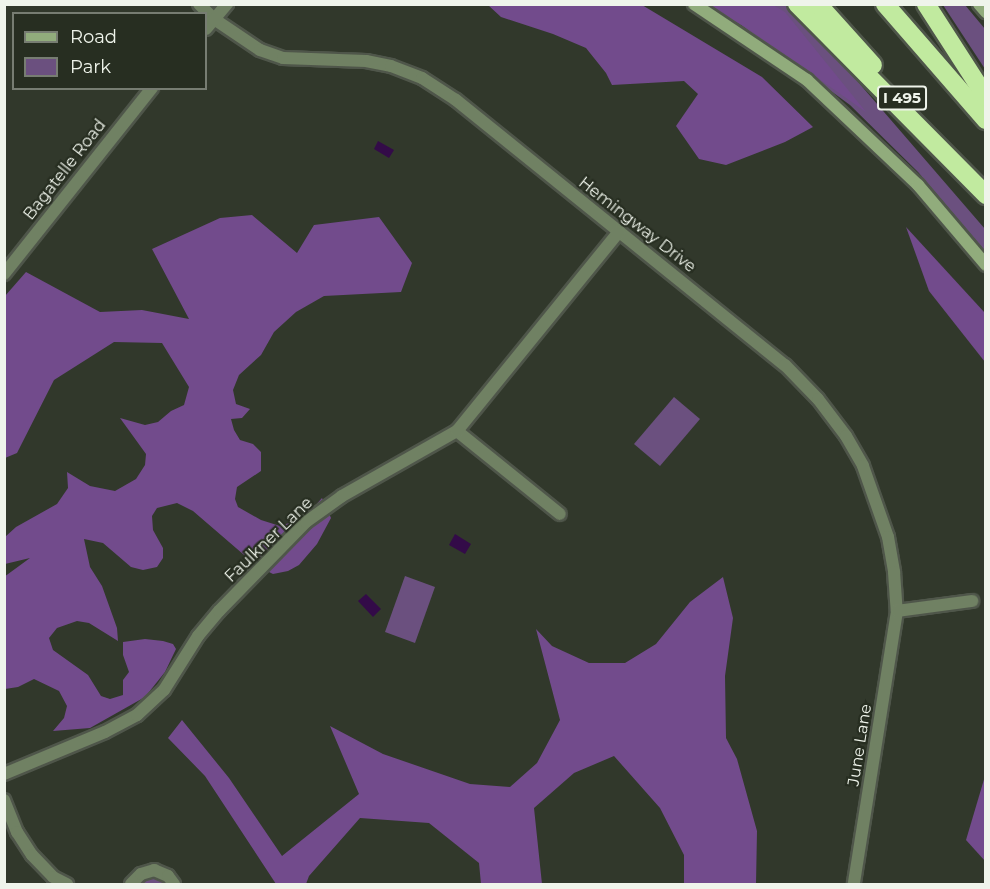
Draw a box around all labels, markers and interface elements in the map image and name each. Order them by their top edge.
legend [12,12,207,90]
text: Road [70,26,117,48]
text: Park [70,56,111,78]
road number: I 495 [876,86,928,110]
street label: Bagatelle Road [20,116,110,224]
street label: Hemingway Drive [575,173,699,277]
street label: Faulkner Lane [221,493,317,587]
street label: June Lane [844,703,876,787]

